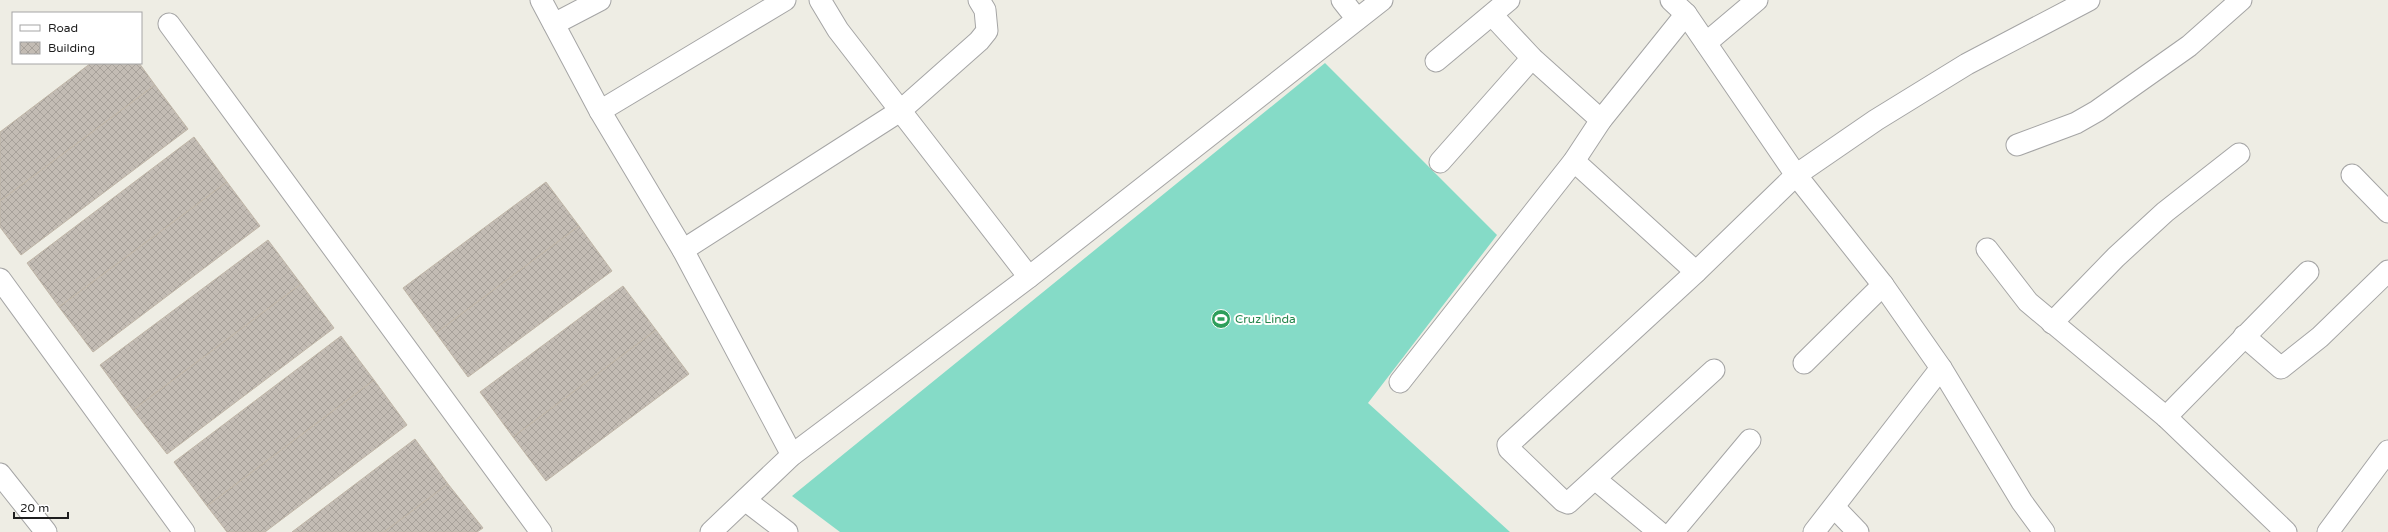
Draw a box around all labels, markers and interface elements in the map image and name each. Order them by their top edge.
legend [12,12,142,64]
text: Road [48,21,78,35]
text: Building [48,41,95,55]
sports icon: Cruz Linda [1210,308,1232,330]
place label: Cruz Linda [1235,312,1296,326]
scale bar [14,494,68,520]
text: 20 m [20,501,49,515]

